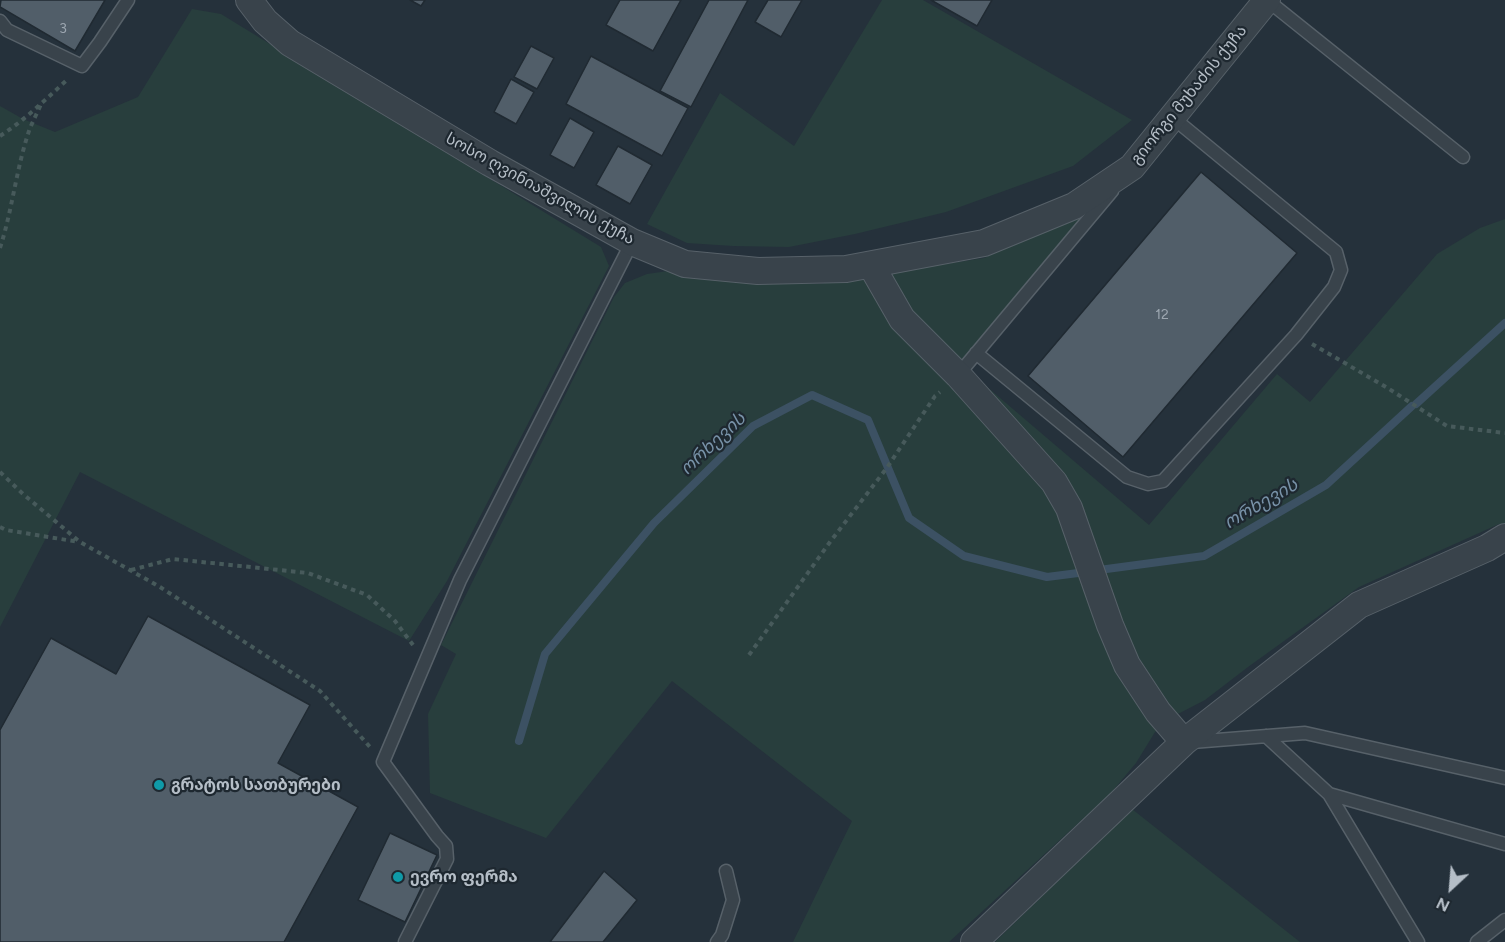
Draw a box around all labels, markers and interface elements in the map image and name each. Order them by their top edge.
house number: 3 [59,21,67,37]
street label: გიორგი მუხაძის ქუჩა [1127,21,1251,169]
street label: სოსო ღვინიაშვილის ქუჩა [442,129,638,249]
house number: 12 [1155,307,1169,323]
water label: ორხევის [676,408,750,480]
water label: ორხევის [1220,474,1302,534]
place label: გრატოს სათბურები [171,775,341,795]
marker: გრატოს სათბურები [152,778,166,792]
north arrow [1421,858,1481,918]
place label: ევრო ფერმა [410,867,518,887]
marker: ევრო ფერმა [391,870,405,884]
text: N [1433,893,1453,916]

